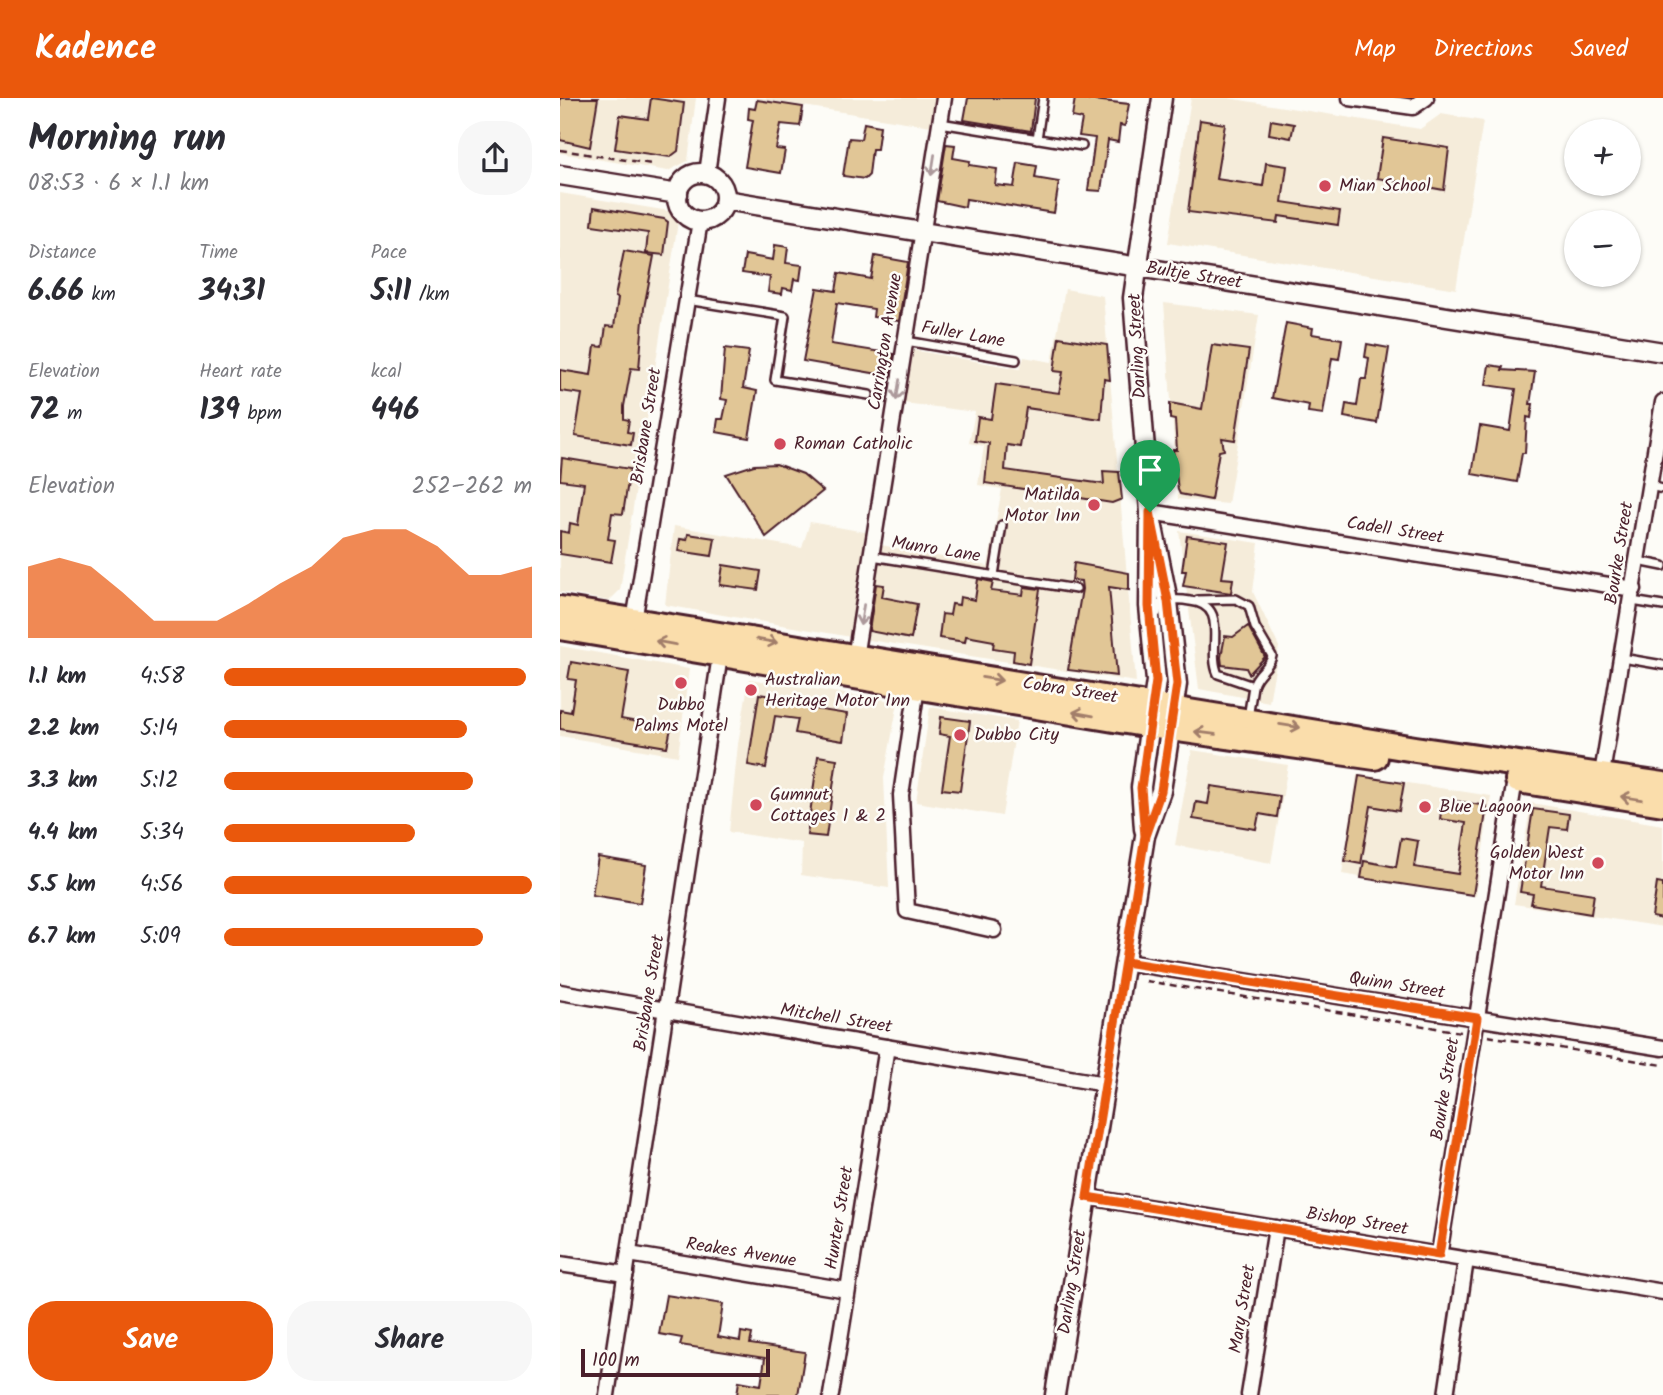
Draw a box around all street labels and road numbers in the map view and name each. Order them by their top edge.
street label: Bultje Street [1144,254,1245,298]
street label: Carrington Avenue [861,271,911,413]
street label: Darling Street [1121,291,1155,400]
street label: Fuller Lane [919,313,1007,357]
street label: Brisbane Street [623,365,671,486]
street label: Bourke Street [1598,499,1643,606]
street label: Cadell Street [1344,509,1447,553]
street label: Munro Lane [889,529,983,571]
street label: Cobra Street [1020,669,1121,713]
street label: Brisbane Street [626,932,674,1053]
street label: Quinn Street [1347,964,1448,1008]
street label: Mitchell Street [778,996,895,1042]
street label: Bourke Street [1424,1035,1469,1142]
street label: Hunter Street [818,1163,863,1272]
street label: Bishop Street [1304,1200,1411,1245]
street label: Darling Street [1050,1227,1096,1336]
street label: Reakes Avenue [684,1230,798,1276]
street label: Mary Street [1222,1261,1265,1356]

